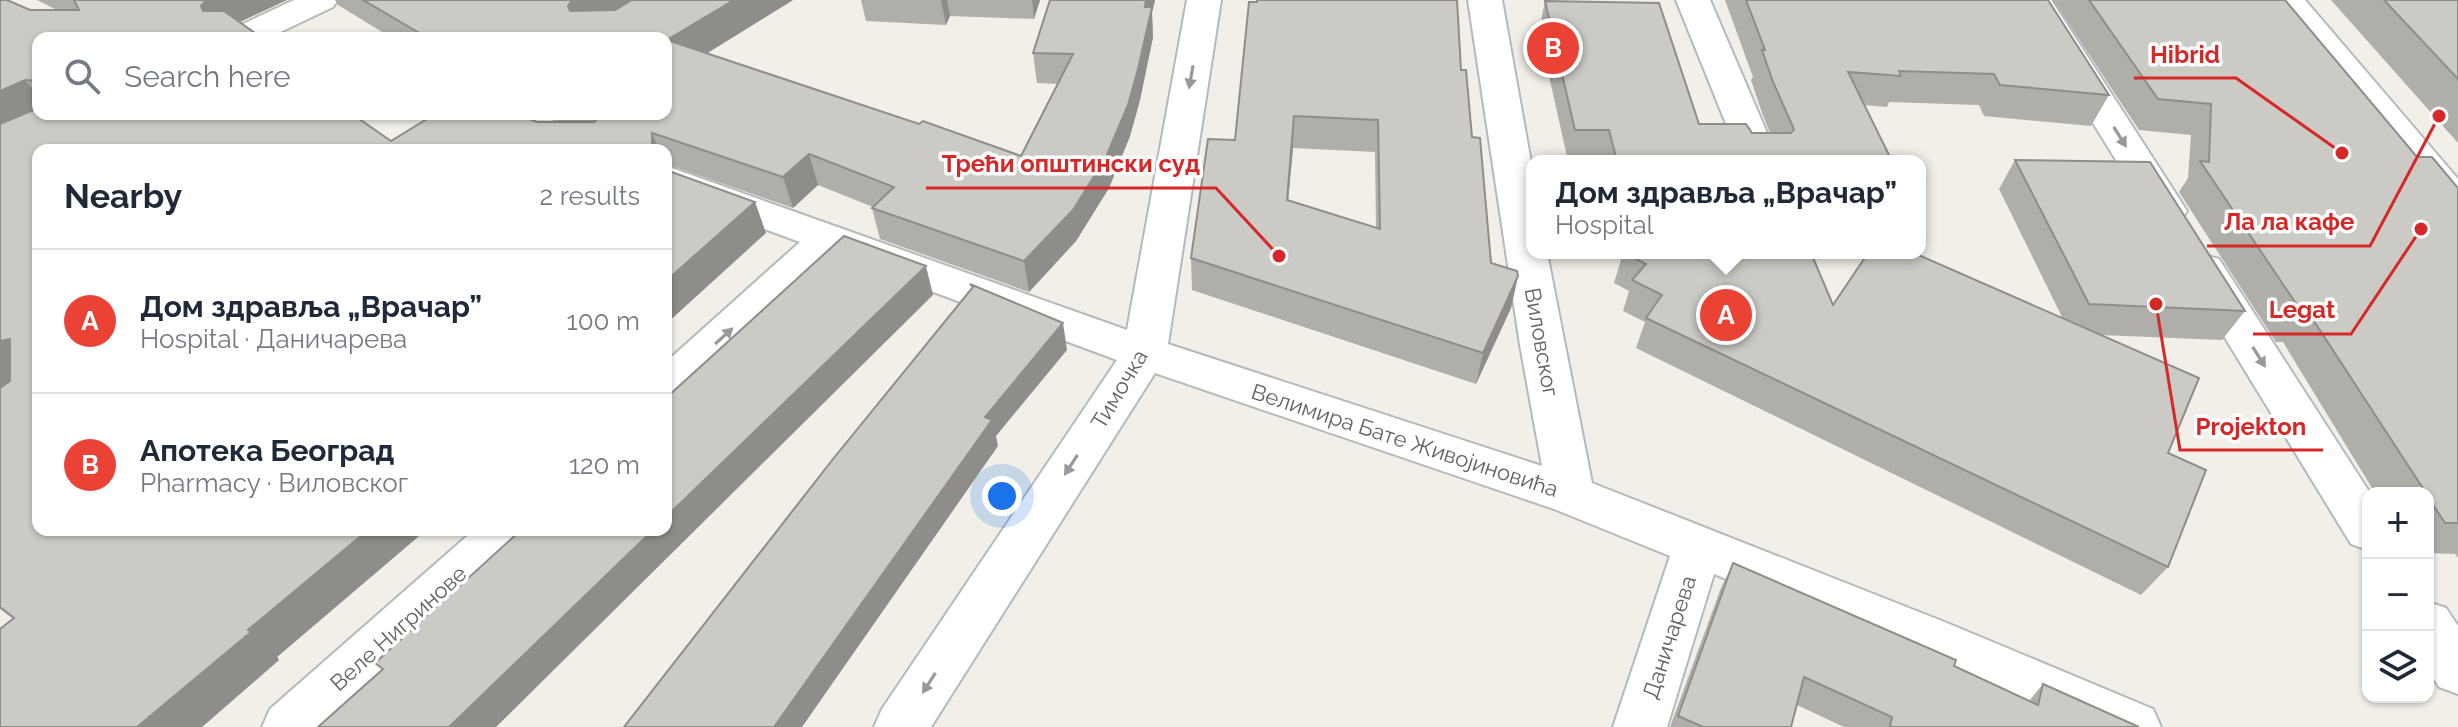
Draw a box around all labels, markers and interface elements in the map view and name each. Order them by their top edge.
pin: B [1527,18,1579,78]
callout: Hibrid [2134,30,2236,78]
search box [32,32,672,120]
text: Hibrid [2150,40,2220,69]
icon: search [60,54,104,98]
text: Search here [124,59,291,94]
one-way arrow [1184,65,1197,90]
one-way arrow [2113,126,2127,148]
callout: Трећи општински суд [926,140,1216,188]
text: Трећи општински суд [942,149,1200,178]
popup [1526,155,1926,259]
text: Дом здравља „Врачар” [1555,175,1897,210]
text: Nearby [64,176,182,216]
text: 2 results [540,181,640,211]
callout: Ла ла кафе [2207,198,2370,246]
text: Ла ла кафе [2224,207,2354,236]
text: Hospital [1555,210,1654,240]
pin: A [1700,285,1752,345]
street label: Виловског [1520,286,1564,399]
callout: Legat [2253,286,2351,334]
text: Дом здравља „Врачар” [140,289,482,324]
text: Legat [2269,295,2335,324]
text: A [81,306,99,336]
text: 100 m [567,306,640,336]
text: Hospital · Даничарева [140,324,407,354]
one-way arrow [714,327,734,345]
street label: Тимочка [1085,345,1153,433]
one-way arrow [2252,346,2266,368]
street label: Велимира Бате Живојиновића [1248,378,1562,502]
callout: Projekton [2180,402,2323,450]
text: Projekton [2196,412,2306,441]
text: Апотека Београд [140,433,394,468]
text: B [81,450,99,480]
text: 120 m [569,450,640,480]
one-way arrow [1064,455,1079,476]
text: Pharmacy · Виловског [140,468,408,498]
your location [982,476,1022,516]
map controls [2362,487,2434,703]
button: + [2362,487,2434,559]
button: − [2362,559,2434,631]
street label: Веле Нигринове [325,560,471,696]
street label: Даничарева [1637,572,1701,702]
button: layers [2362,631,2434,703]
one-way arrow [923,672,937,694]

